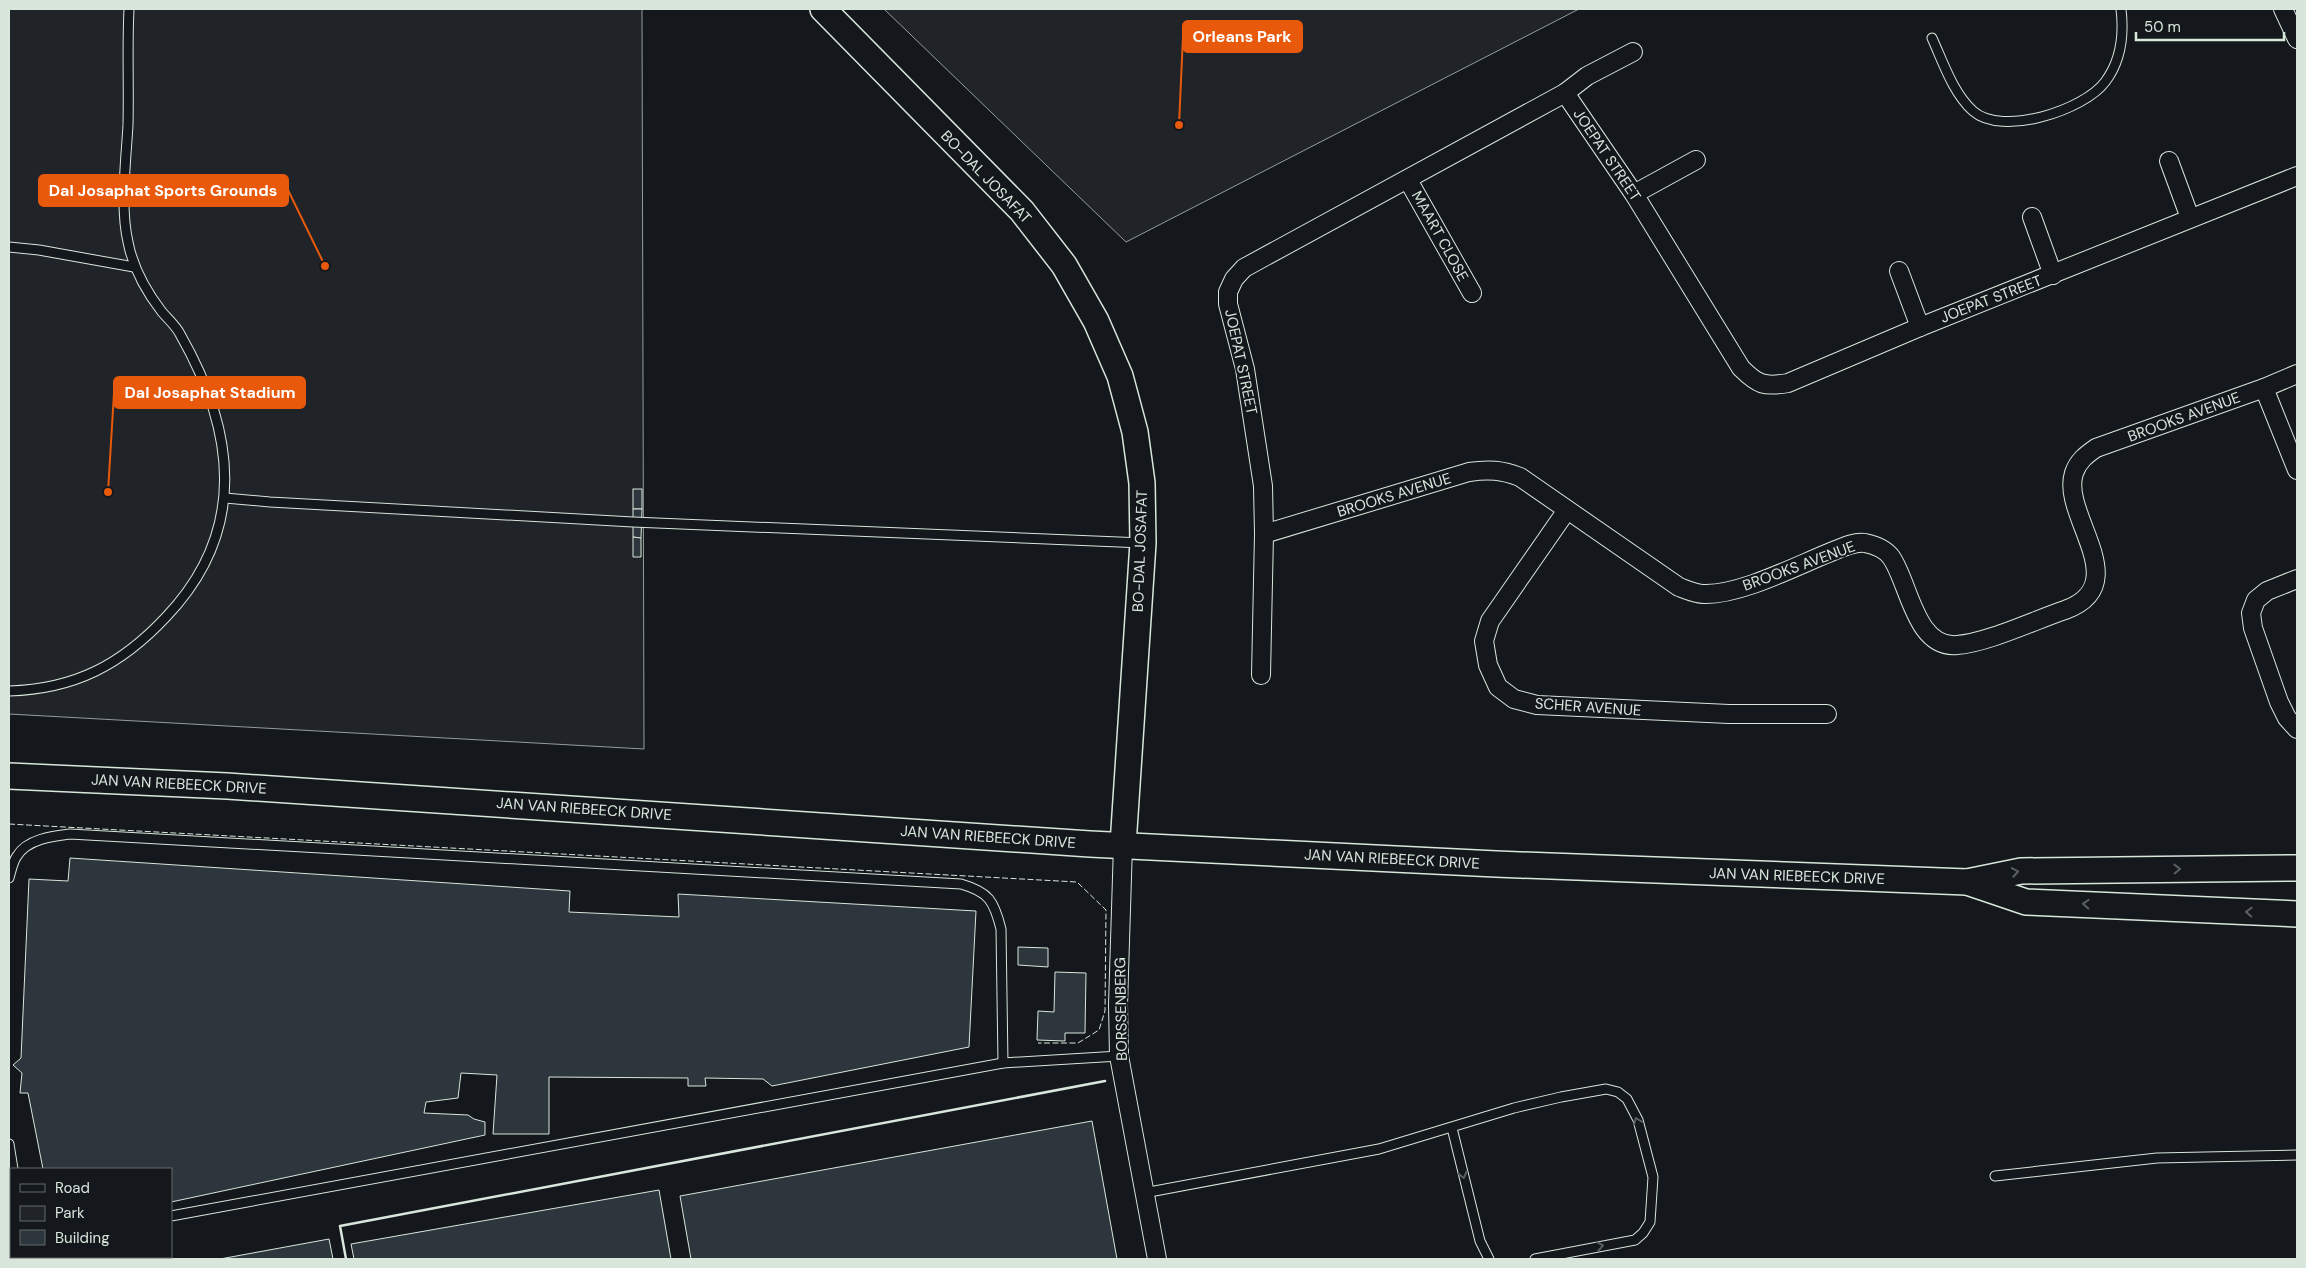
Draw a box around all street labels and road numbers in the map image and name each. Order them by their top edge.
street label: JOEPAT STREET [1569,105,1645,205]
street label: BO-DAL JOSAFAT [936,126,1036,228]
street label: MAART CLOSE [1407,187,1473,285]
street label: JOEPAT STREET [1937,270,2045,328]
street label: JOEPAT STREET [1220,307,1262,417]
street label: BROOKS AVENUE [2125,387,2243,447]
street label: BROOKS AVENUE [1335,468,1453,522]
street label: BO-DAL JOSAFAT [1128,490,1152,612]
street label: BROOKS AVENUE [1740,536,1858,596]
street label: SCHER AVENUE [1534,693,1642,721]
street label: JAN VAN RIEBEECK DRIVE [91,769,267,799]
street label: JAN VAN RIEBEECK DRIVE [496,793,672,825]
street label: JAN VAN RIEBEECK DRIVE [900,821,1076,853]
street label: JAN VAN RIEBEECK DRIVE [1304,844,1480,874]
street label: JAN VAN RIEBEECK DRIVE [1709,863,1885,889]
street label: BORSSENBERG [1110,957,1132,1061]

